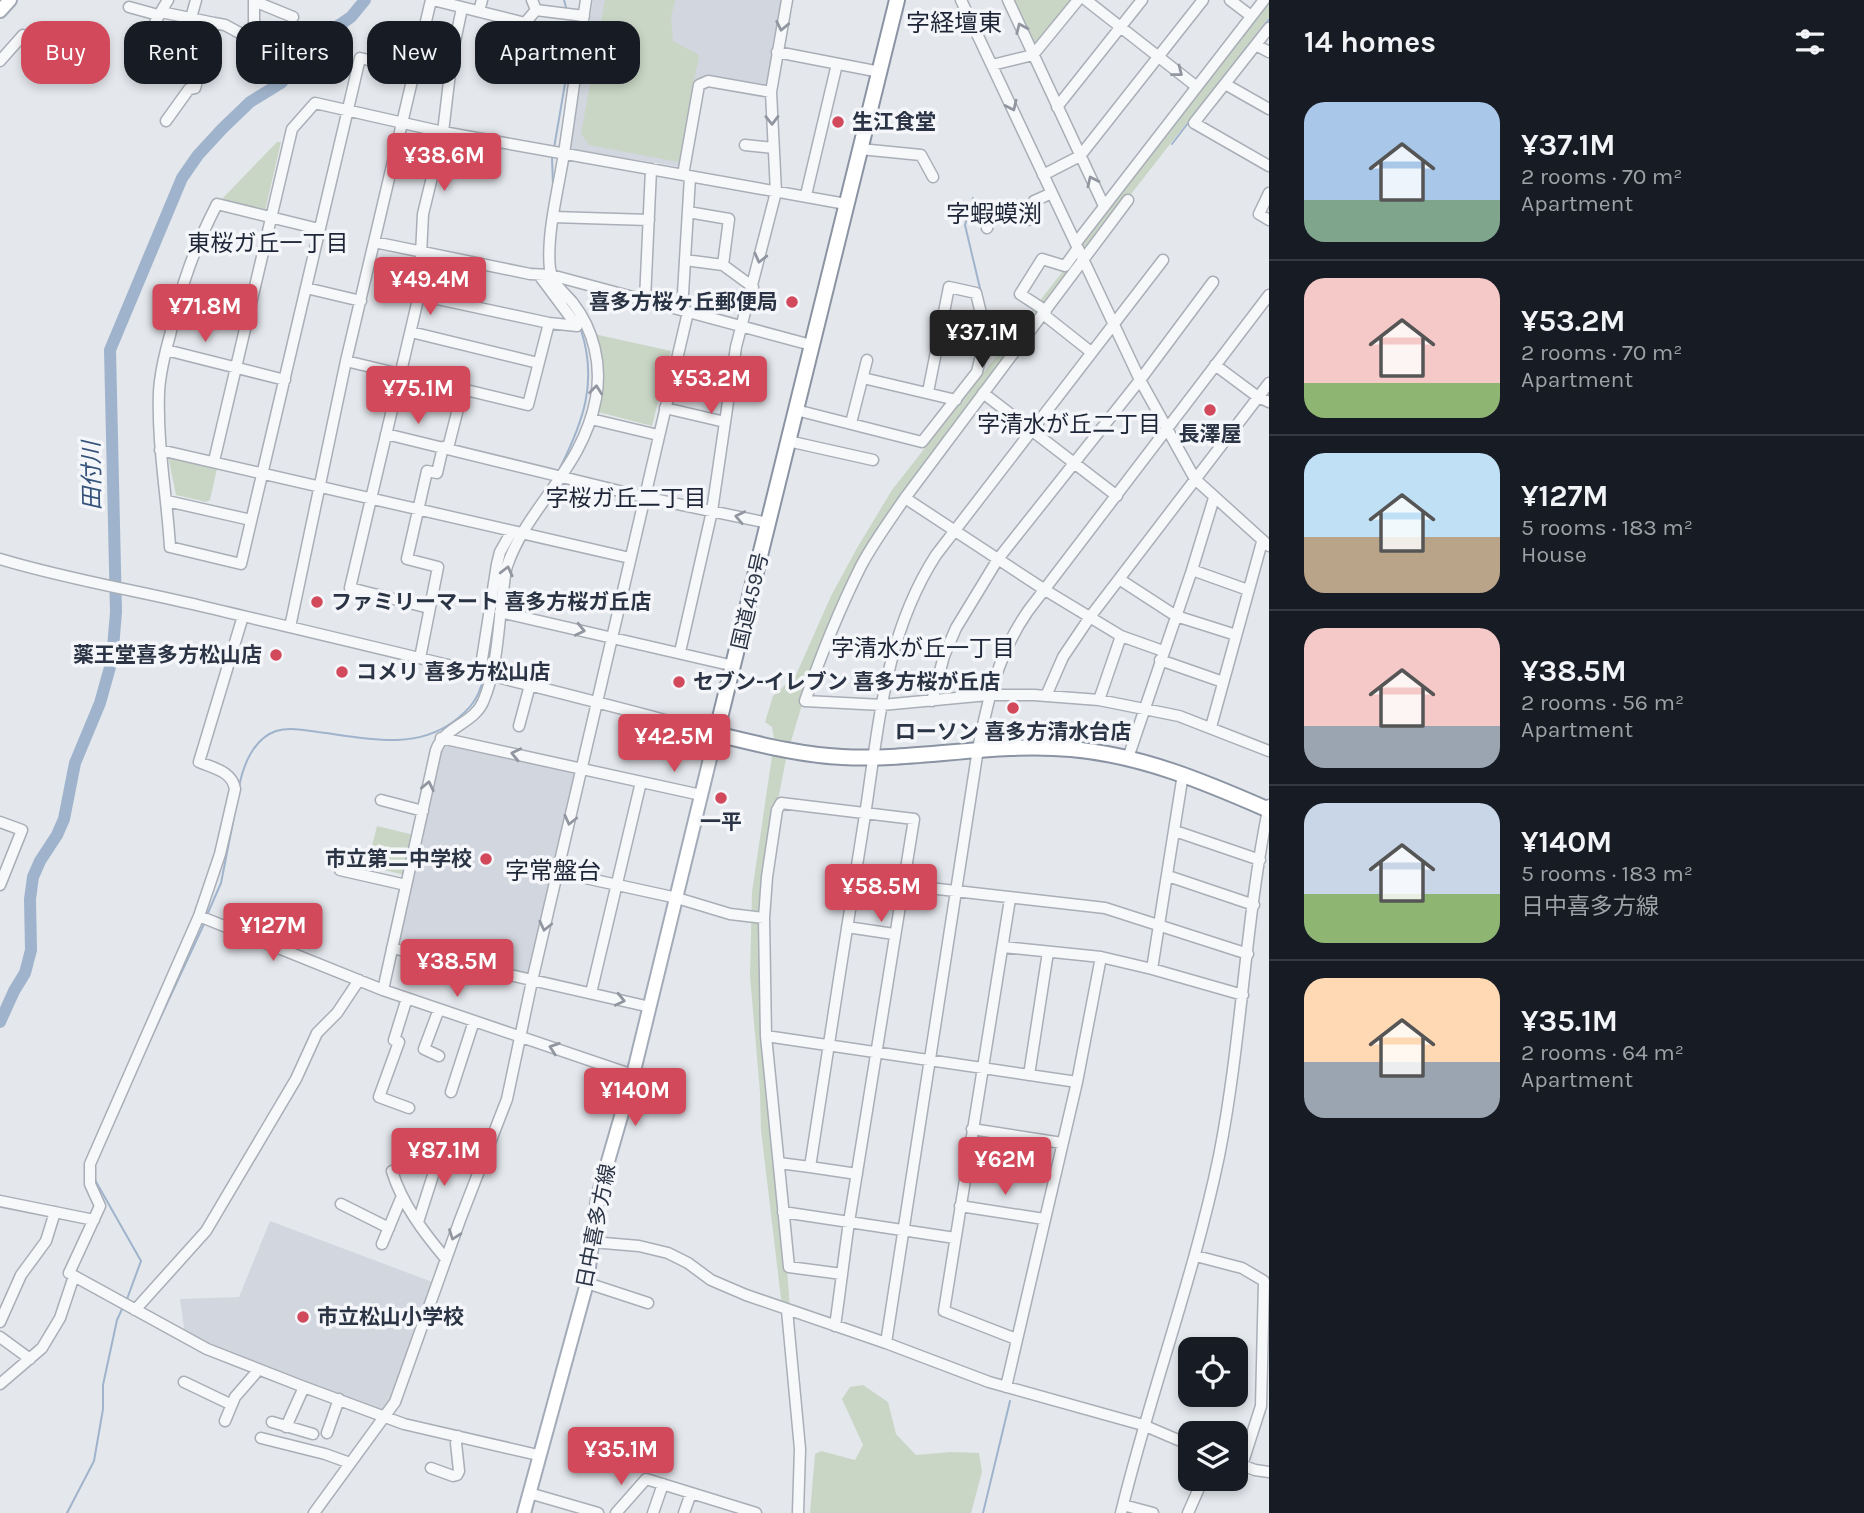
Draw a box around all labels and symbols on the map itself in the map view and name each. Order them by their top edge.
district label: 字経壇東 [906,9,1002,37]
one-way arrow [775,20,790,32]
one-way arrow [1015,23,1029,35]
one-way arrow [1171,63,1183,76]
one-way arrow [1003,98,1017,111]
place label: 生江食堂 [852,110,936,134]
marker: 生江食堂 [830,114,846,130]
one-way arrow [764,115,780,125]
pin: ¥38.6M [387,134,501,193]
one-way arrow [1086,176,1100,188]
district label: 字蝦蟆渕 [946,200,1042,228]
district label: 東桜ガ丘一丁目 [188,230,349,257]
one-way arrow [754,252,768,264]
pin: ¥49.4M [373,258,487,317]
pin: ¥71.8M [148,284,262,344]
place label: 喜多方桜ヶ丘郵便局 [589,290,778,314]
marker: 喜多方桜ヶ丘郵便局 [784,294,800,310]
pin: ¥37.1M [925,310,1039,370]
pin: ¥53.2M [654,356,768,416]
pin: ¥75.1M [361,366,475,426]
one-way arrow [588,385,603,396]
marker: 長澤屋 [1202,402,1218,418]
district label: 字清水が丘二丁目 [977,411,1161,438]
place label: 長澤屋 [1179,422,1242,446]
water label: 田付川 [78,438,106,511]
district label: 字桜ガ丘二丁目 [546,485,707,512]
one-way arrow [734,511,746,526]
street label: 国道459号 [727,550,773,652]
one-way arrow [499,565,513,577]
place label: ファミリーマート 喜多方桜ガ丘店 [331,590,651,614]
marker: ファミリーマート 喜多方桜ガ丘店 [309,594,325,610]
one-way arrow [574,622,586,636]
district label: 字清水が丘一丁目 [831,635,1015,662]
place label: 薬王堂喜多方松山店 [73,643,262,667]
marker: 薬王堂喜多方松山店 [268,647,284,663]
place label: コメリ 喜多方松山店 [356,660,550,684]
marker: コメリ 喜多方松山店 [334,664,350,680]
place label: セブン-イレブン 喜多方桜が丘店 [693,670,1000,694]
marker: セブン-イレブン 喜多方桜が丘店 [671,674,687,690]
marker: ローソン 喜多方清水台店 [1005,700,1021,716]
pin: ¥42.5M [617,714,731,774]
place label: ローソン 喜多方清水台店 [895,720,1131,744]
one-way arrow [510,748,522,763]
one-way arrow [420,780,435,792]
marker: 一平 [713,790,729,806]
place label: 一平 [700,810,742,834]
one-way arrow [564,814,578,826]
place label: 市立第二中学校 [325,847,472,871]
marker: 市立第二中学校 [478,851,494,867]
district label: 字常盤台 [505,857,601,885]
pin: ¥58.5M [824,864,938,924]
pin: ¥127M [224,904,322,963]
one-way arrow [539,920,553,932]
pin: ¥38.5M [400,940,514,999]
one-way arrow [614,992,626,1006]
one-way arrow [548,1042,560,1056]
pin: ¥140M [586,1068,684,1128]
pin: ¥87.1M [387,1128,501,1188]
pin: ¥62M [964,1138,1046,1197]
street label: 日中喜多方線 [572,1162,620,1290]
one-way arrow [449,1228,463,1240]
place label: 市立松山小学校 [317,1305,464,1329]
marker: 市立松山小学校 [295,1309,311,1325]
pin: ¥35.1M [564,1428,678,1487]

